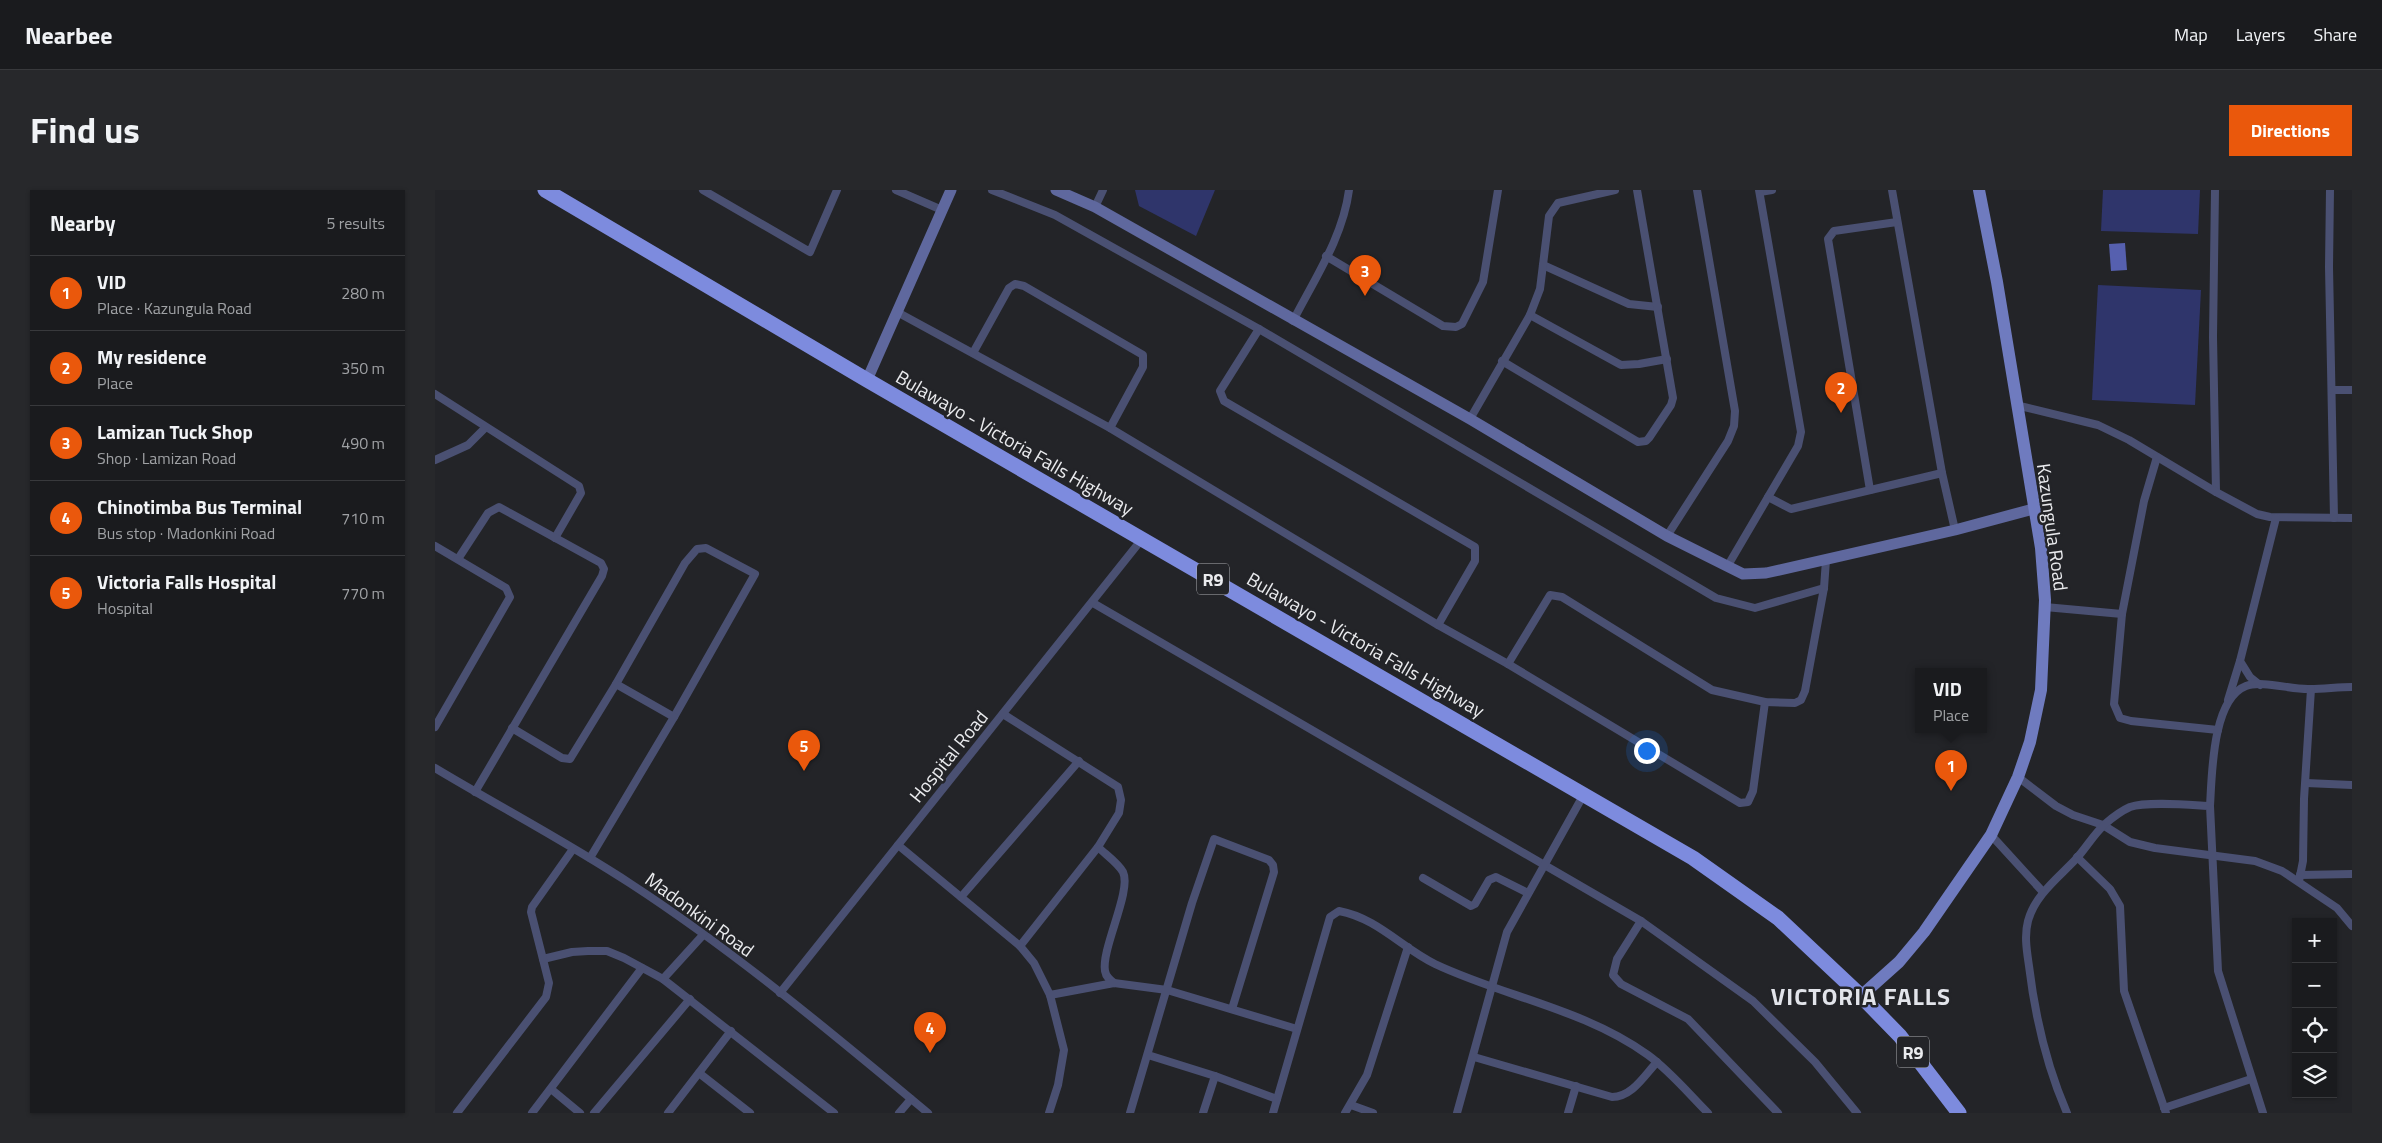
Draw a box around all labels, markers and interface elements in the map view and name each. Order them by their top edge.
text: Nearbee [25,17,112,53]
text: Map [2174,21,2208,48]
text: Layers [2236,21,2285,48]
text: Share [2313,21,2357,48]
text: Find us [30,103,140,157]
button: Directions [2229,105,2352,156]
text: Nearby [50,207,115,239]
text: 5 results [326,211,385,235]
pin: 3 [1349,255,1381,296]
text: VID [97,267,126,296]
text: 1 [62,281,70,305]
text: 280 m [341,281,385,305]
text: Place · Kazungula Road [97,296,252,320]
text: My residence [97,342,206,371]
text: 2 [62,356,70,380]
text: 350 m [341,356,385,380]
street label: Bulawayo - Victoria Falls Highway [891,362,1139,522]
text: Place [97,371,133,395]
pin: 2 [1825,372,1857,413]
text: Lamizan Tuck Shop [97,417,253,446]
text: 3 [62,431,70,455]
text: 490 m [341,431,385,455]
text: Shop · Lamizan Road [97,446,236,470]
street label: Kazungula Road [2030,461,2076,593]
text: Chinotimba Bus Terminal [97,492,302,521]
text: 4 [62,506,70,530]
text: 710 m [341,506,385,530]
text: Bus stop · Madonkini Road [97,521,275,545]
road number: R9 [1197,564,1229,594]
street label: Bulawayo - Victoria Falls Highway [1242,564,1490,724]
text: Victoria Falls Hospital [97,567,276,596]
text: 5 [62,581,70,605]
text: 770 m [341,581,385,605]
text: Hospital [97,596,153,620]
popup [1915,668,1987,733]
text: VID [1933,674,1962,703]
street label: Hospital Road [902,703,994,809]
text: Place [1933,703,1969,727]
pin: 5 [788,730,820,771]
your location [1634,738,1660,764]
pin: 1 [1935,750,1967,791]
street label: Madonkini Road [639,864,761,964]
map controls [2292,918,2337,1098]
button: + [2292,918,2337,963]
button: − [2292,963,2337,1008]
district label: VICTORIA FALLS [1771,978,1951,1014]
button: locate [2292,1008,2337,1053]
pin: 4 [914,1012,946,1053]
road number: R9 [1897,1036,1929,1068]
button: layers [2292,1053,2337,1098]

